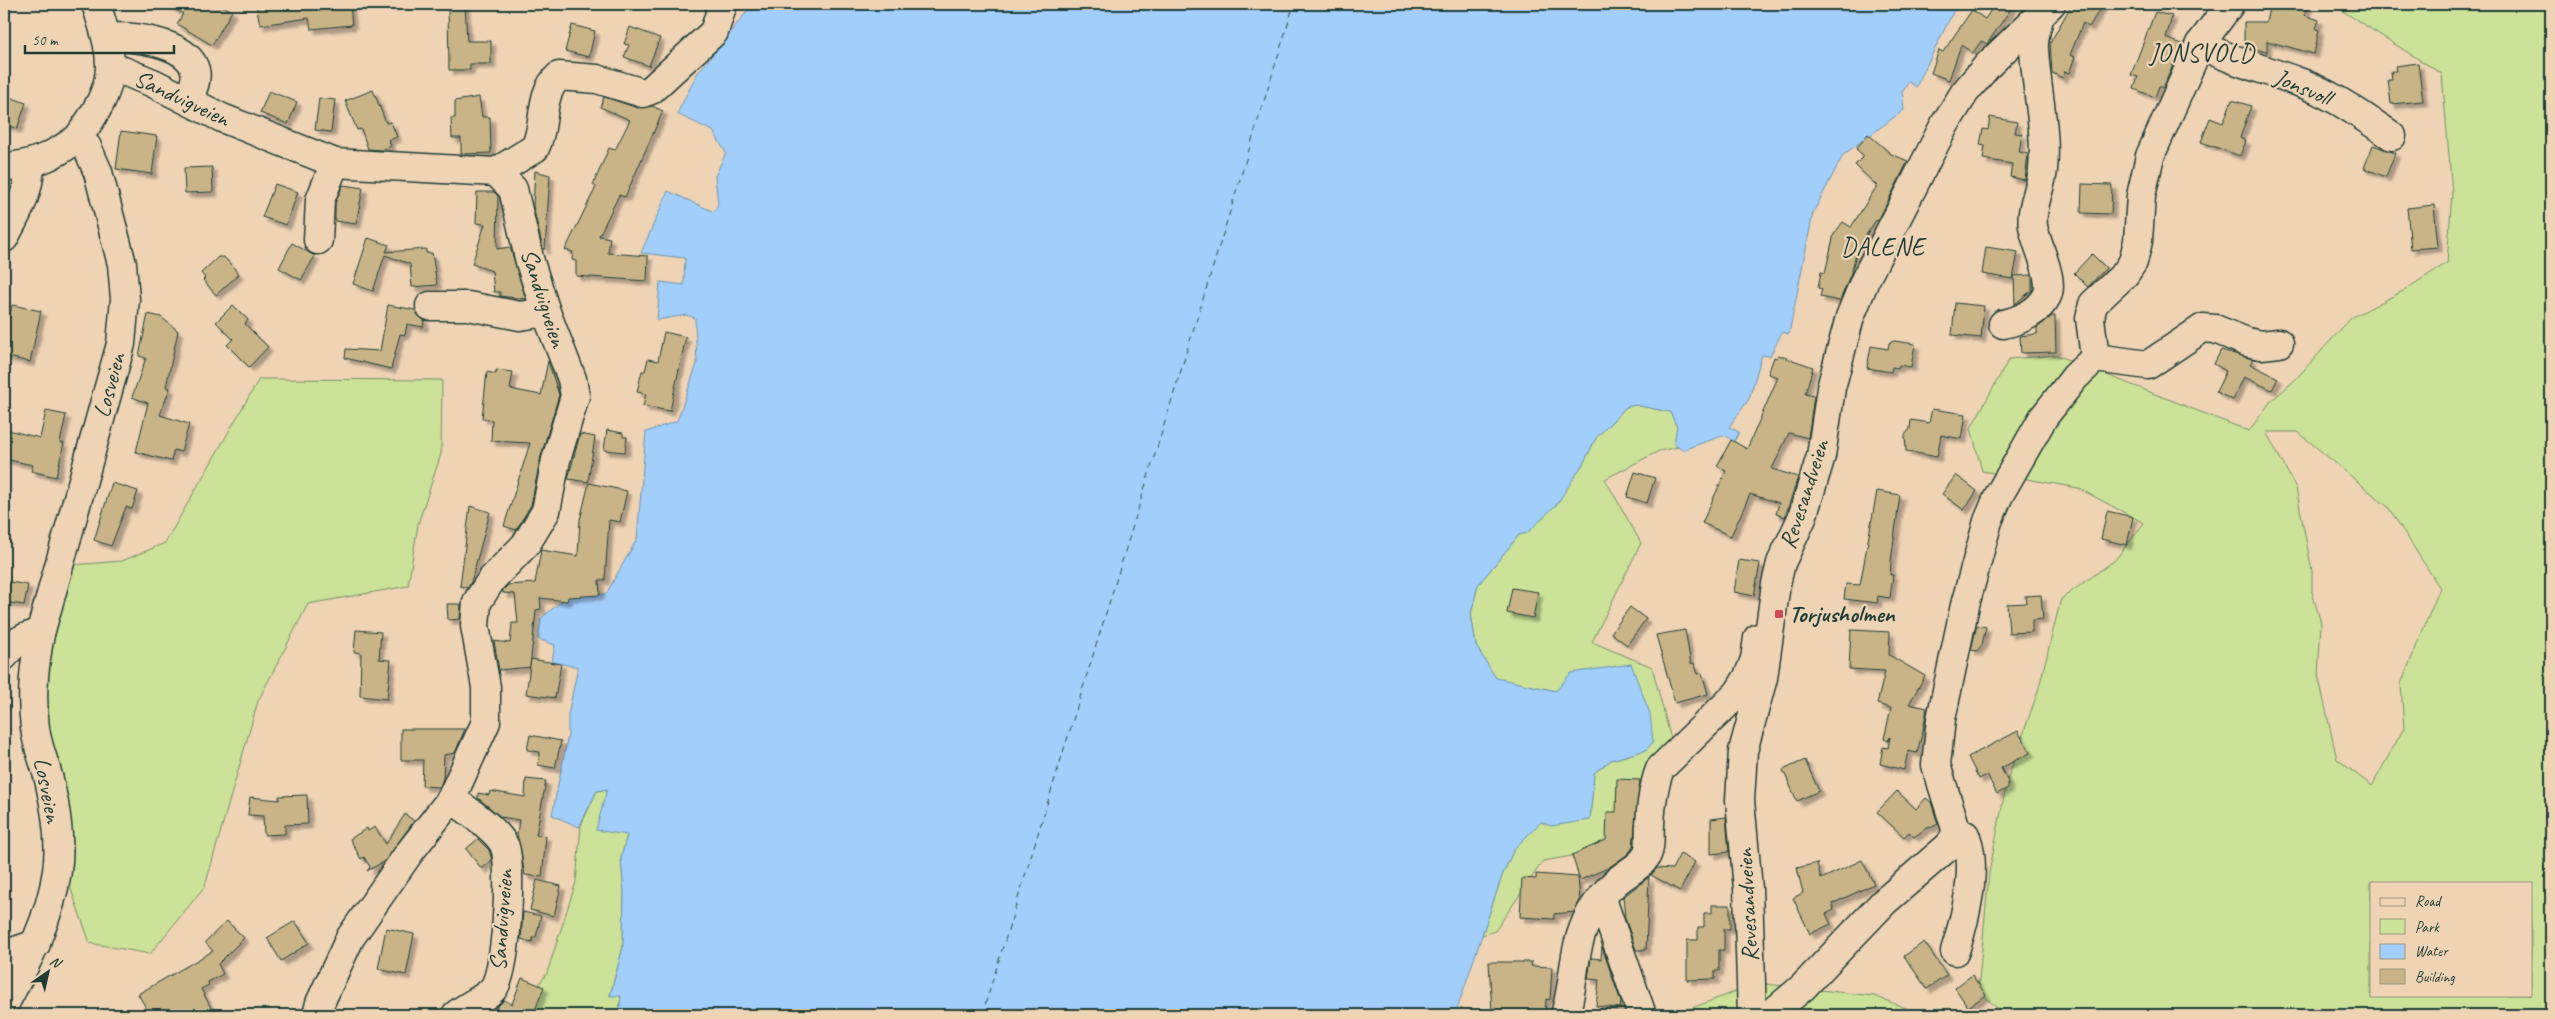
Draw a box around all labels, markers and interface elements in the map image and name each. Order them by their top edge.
scale bar [25,22,174,54]
text: 50 m [32,31,59,50]
district label: JONSVOLD [2148,37,2256,69]
street label: Jonsvoll [2269,61,2340,114]
street label: Sandvigveien [129,63,236,134]
district label: DALENE [1841,231,1927,263]
street label: Sandvigveien [514,245,574,352]
street label: Losveien [86,348,132,421]
street label: Revesandveien [1772,434,1836,553]
place label: Torjusholmen [1789,599,1896,629]
marker: Torjusholmen [1773,608,1785,620]
street label: Losveien [27,755,69,826]
street label: Revesandveien [1729,846,1765,962]
street label: Sandvigveien [482,867,520,972]
legend [2370,882,2532,996]
text: Road [2415,892,2442,911]
text: Park [2415,918,2440,937]
text: Water [2415,942,2449,961]
north arrow [22,946,72,996]
text: N [47,952,65,972]
text: Building [2415,968,2455,987]

